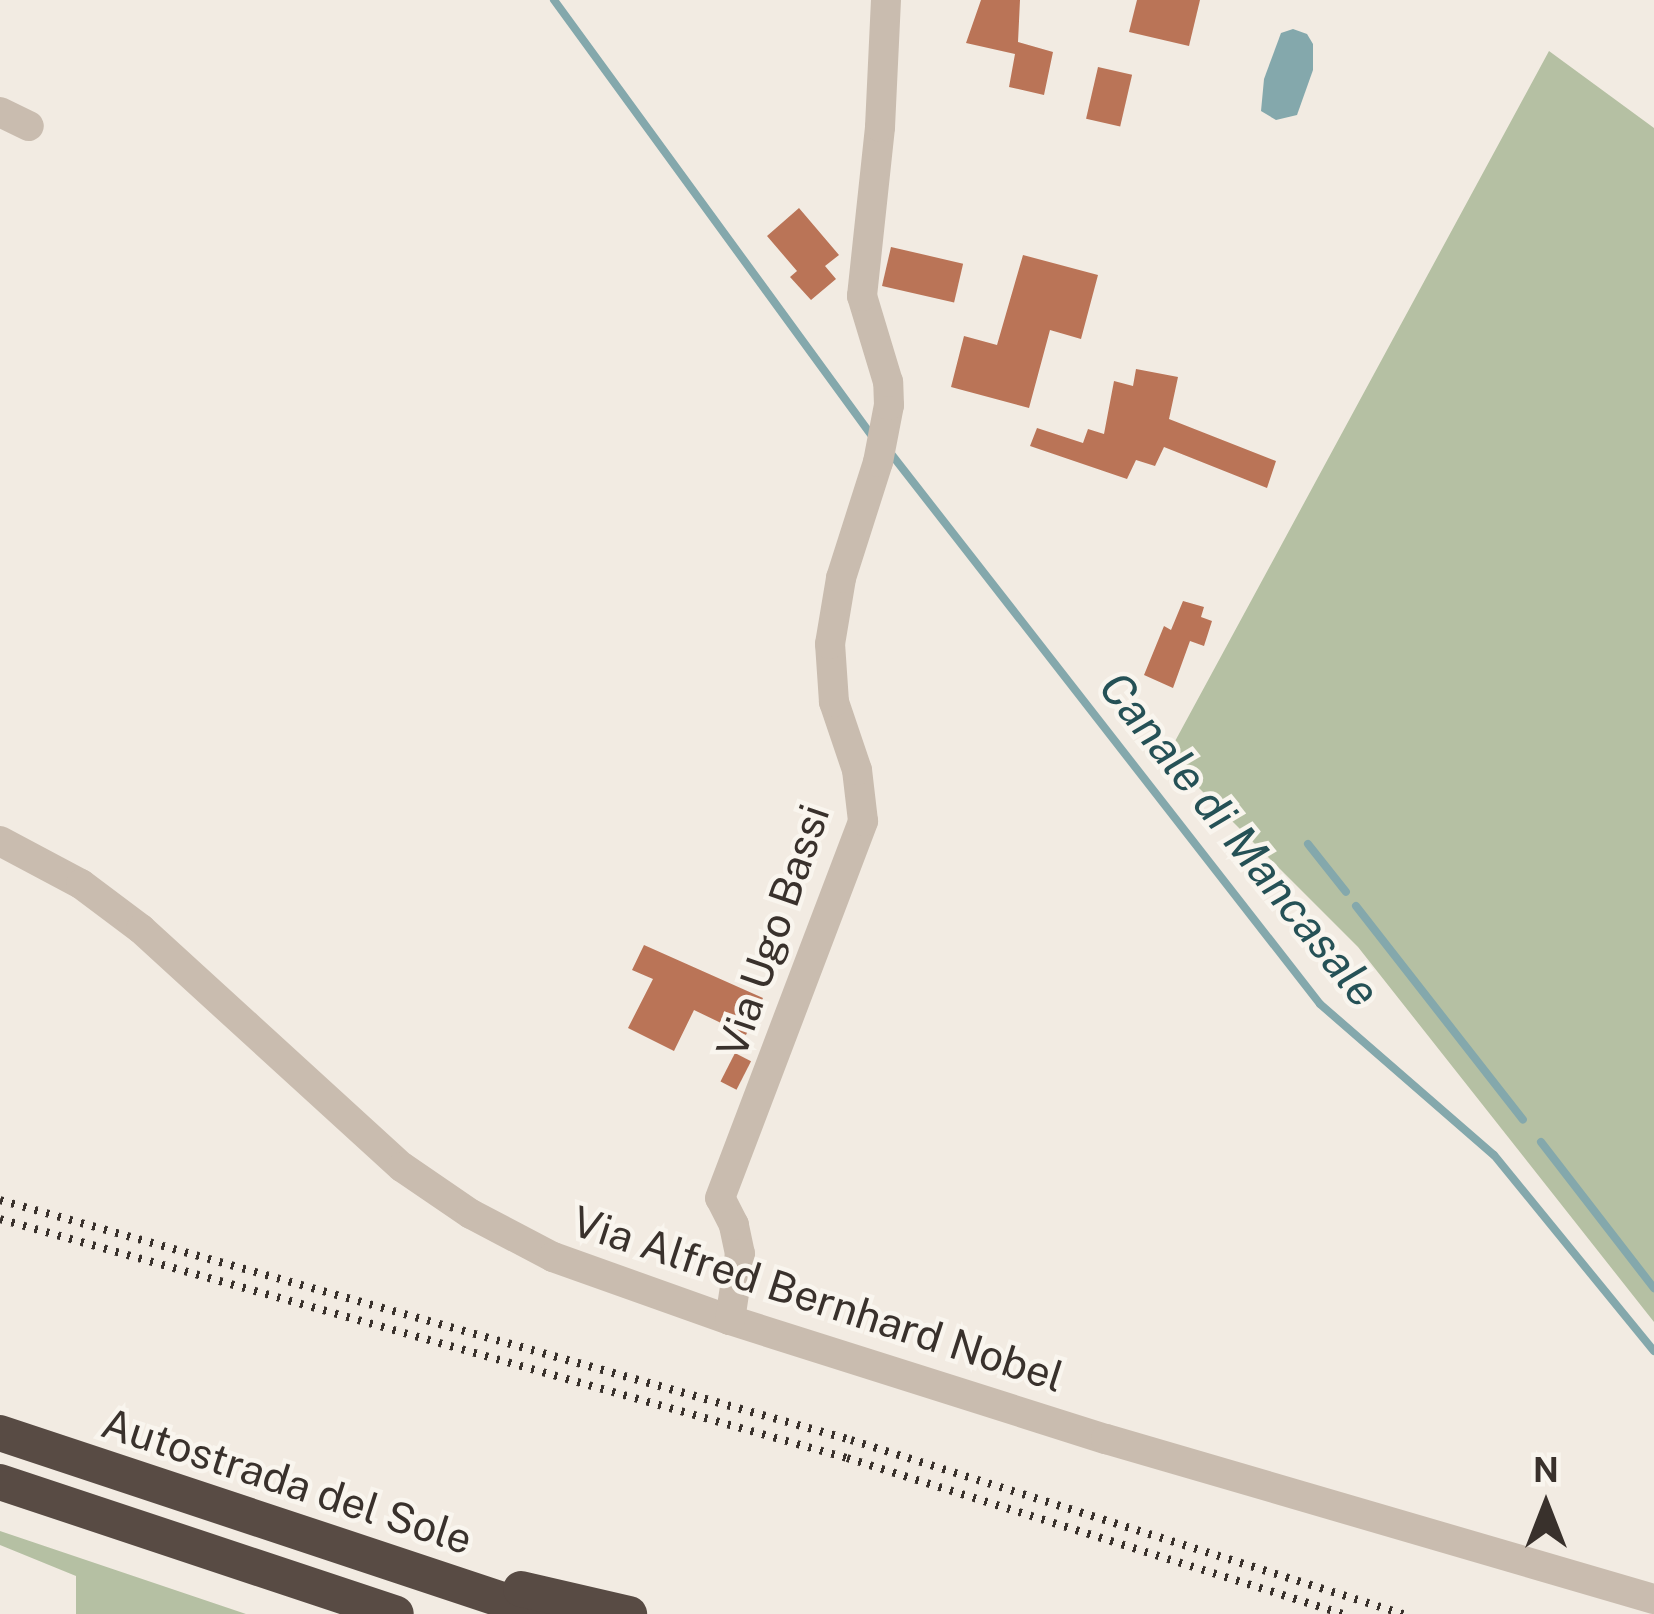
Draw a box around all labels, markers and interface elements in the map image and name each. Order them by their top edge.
water label: Canale di Mancasale [1088,661,1392,1017]
street label: Via Ugo Bassi [706,798,840,1064]
street label: Via Alfred Bernhard Nobel [566,1196,1070,1402]
street label: Autostrada del Sole [95,1397,479,1565]
north arrow [1486,1446,1606,1566]
text: N [1533,1451,1559,1489]

